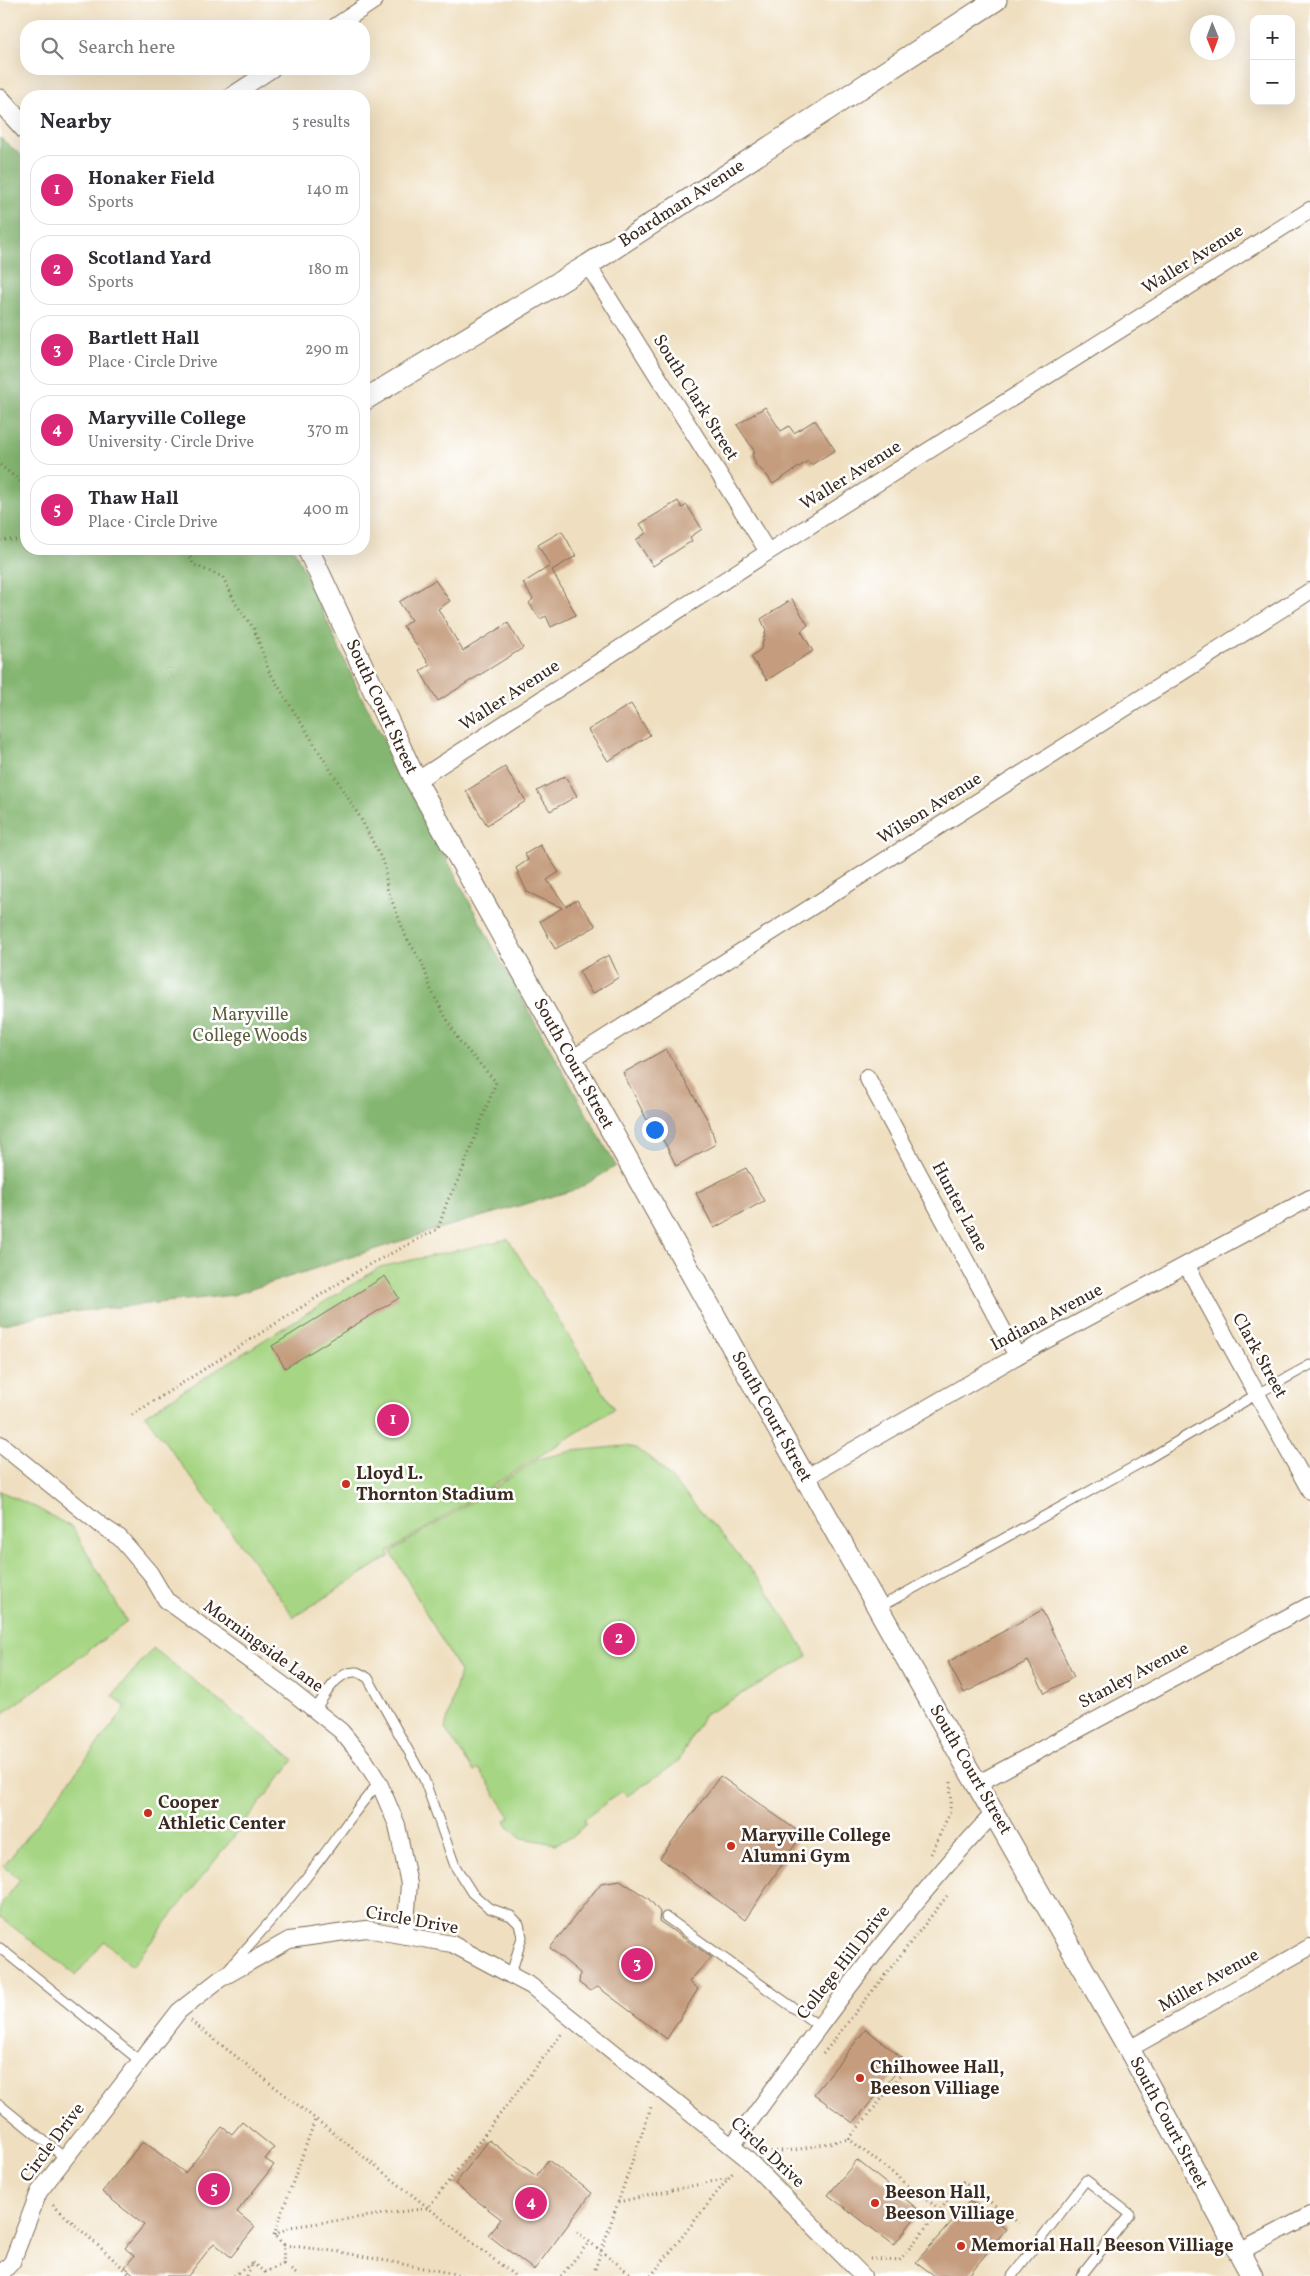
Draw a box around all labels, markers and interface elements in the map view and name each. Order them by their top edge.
north arrow [1190,15,1235,60]
map controls [1250,15,1295,105]
button: + [1250,15,1295,60]
search box [20,20,370,75]
icon: search [38,34,66,62]
text: Search here [78,35,175,61]
button: − [1250,60,1295,105]
text: Nearby [40,108,111,137]
text: 5 results [292,112,350,134]
street label: Boardman Avenue [614,154,750,254]
text: Honaker Field [88,166,215,192]
text: 1 [54,179,60,201]
text: 140 m [307,179,349,201]
text: Sports [88,192,134,214]
street label: Waller Avenue [1138,219,1248,301]
text: Scotland Yard [88,246,211,272]
text: 2 [53,259,61,281]
text: 180 m [308,259,349,281]
text: Sports [88,272,134,294]
text: Bartlett Hall [88,326,200,352]
street label: South Clark Street [646,330,744,466]
text: 3 [53,339,61,361]
text: 290 m [305,339,349,361]
text: Place · Circle Drive [88,352,218,374]
text: Maryville College [88,406,246,432]
text: 4 [52,419,62,441]
text: 370 m [307,419,349,441]
text: University · Circle Drive [88,432,254,454]
street label: Waller Avenue [796,435,906,517]
text: Thaw Hall [88,486,179,512]
text: 5 [53,499,61,521]
text: 400 m [303,499,349,521]
text: Place · Circle Drive [88,512,218,534]
street label: South Court Street [339,635,423,779]
street label: Waller Avenue [455,654,565,738]
street label: Wilson Avenue [873,767,987,851]
street label: South Court Street [527,994,619,1134]
park label: Maryville College Woods [193,1003,307,1049]
your location [642,1117,668,1143]
street label: Hunter Lane [925,1158,993,1256]
street label: Indiana Avenue [986,1278,1108,1358]
street label: Clark Street [1225,1309,1293,1403]
street label: South Court Street [725,1347,817,1487]
pin: 1 [377,1401,409,1439]
place label: Lloyd L. Thornton Stadium [356,1462,514,1508]
marker: Lloyd L. Thornton Stadium [340,1478,352,1490]
street label: Morningside Lane [198,1595,328,1699]
pin: 2 [603,1620,635,1658]
street label: Stanley Avenue [1075,1636,1193,1716]
street label: South Court Street [923,1700,1017,1840]
place label: Cooper Athletic Center [158,1791,286,1837]
marker: Cooper Athletic Center [142,1807,154,1819]
place label: Maryville College Alumni Gym [741,1824,891,1870]
marker: Maryville College Alumni Gym [725,1840,737,1852]
street label: Circle Drive [364,1901,460,1941]
street label: College Hill Drive [791,1901,897,2025]
street label: Miller Avenue [1154,1943,1264,2019]
pin: 3 [621,1945,653,1983]
street label: South Court Street [1123,2052,1213,2194]
place label: Chilhowee Hall, Beeson Villiage [870,2056,1004,2102]
marker: Chilhowee Hall, Beeson Villiage [854,2072,866,2084]
street label: Circle Drive [15,2098,91,2188]
street label: Circle Drive [724,2112,810,2194]
pin: 5 [198,2170,230,2208]
place label: Beeson Hall, Beeson Villiage [885,2181,1015,2227]
pin: 4 [515,2184,547,2222]
marker: Beeson Hall, Beeson Villiage [869,2197,881,2209]
place label: Memorial Hall, Beeson Villiage [971,2234,1233,2259]
marker: Memorial Hall, Beeson Villiage [955,2240,967,2252]

